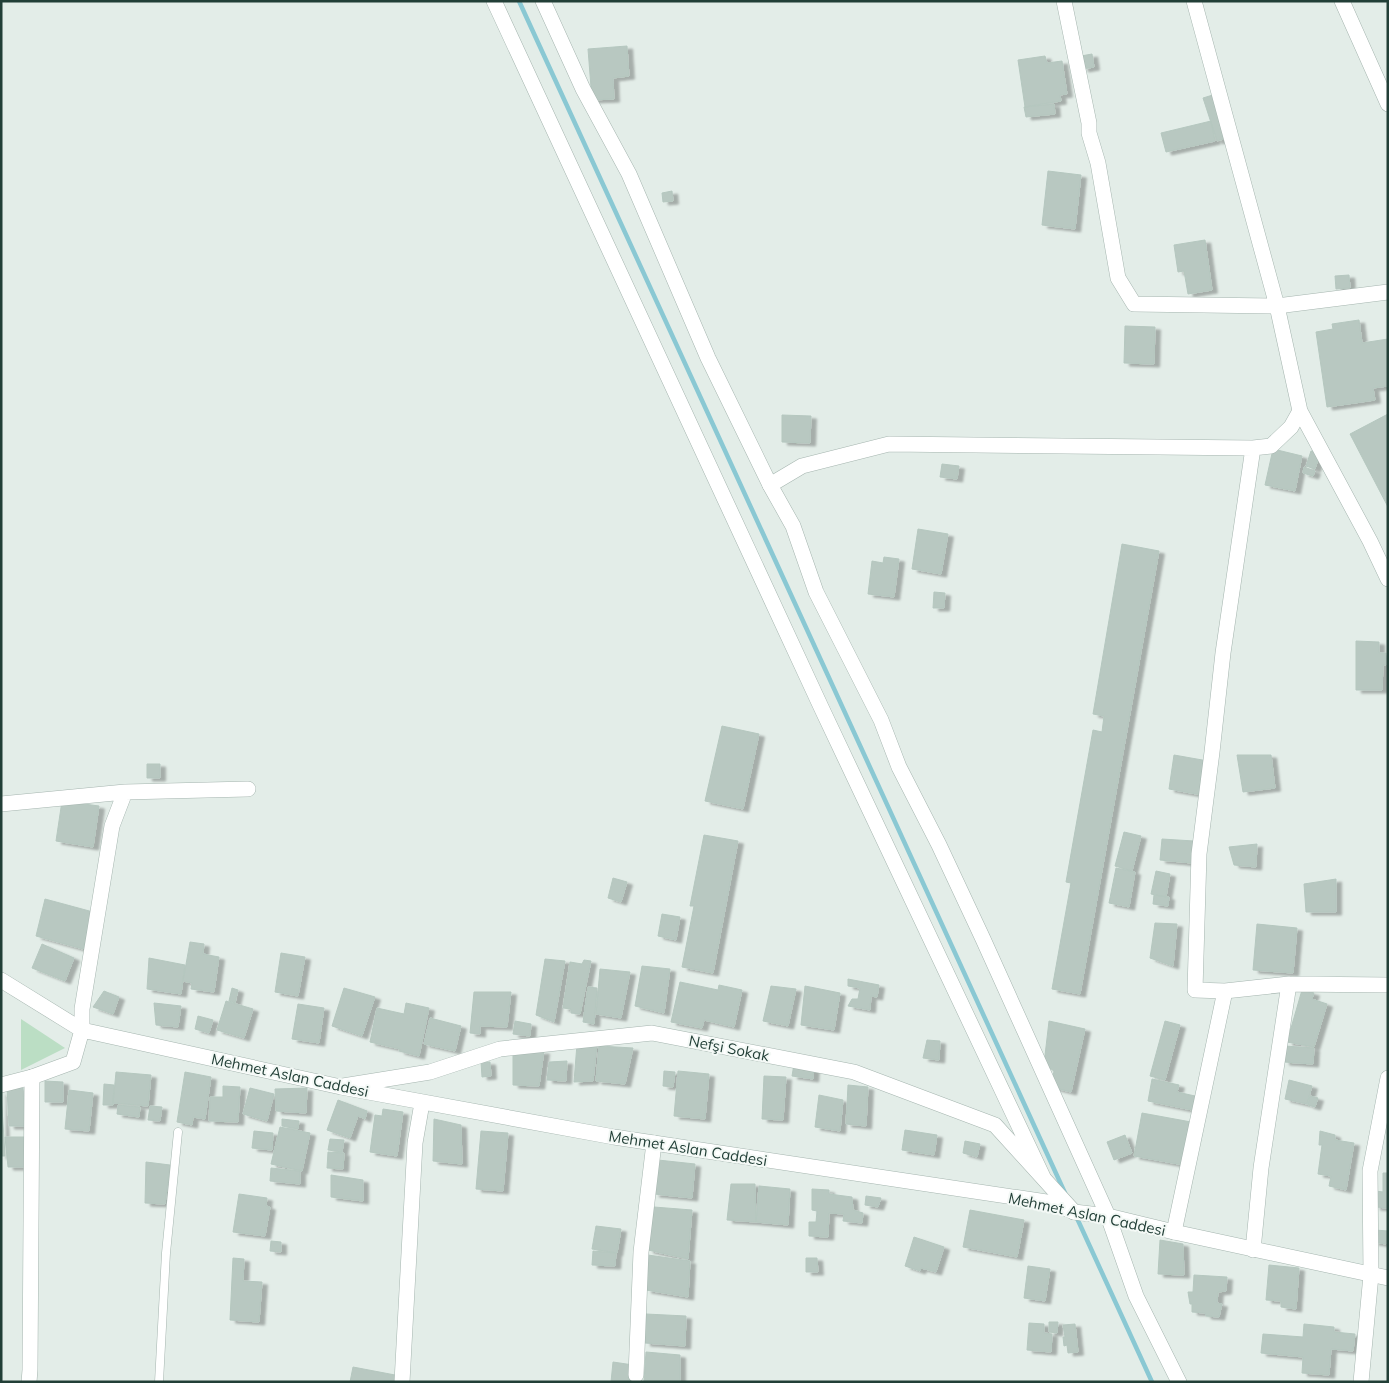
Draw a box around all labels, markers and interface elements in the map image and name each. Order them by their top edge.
street label: Nefşi Sokak [687,1031,771,1065]
street label: Mehmet Aslan Caddesi [210,1049,370,1101]
street label: Mehmet Aslan Caddesi [607,1126,769,1170]
street label: Mehmet Aslan Caddesi [1007,1188,1167,1240]

